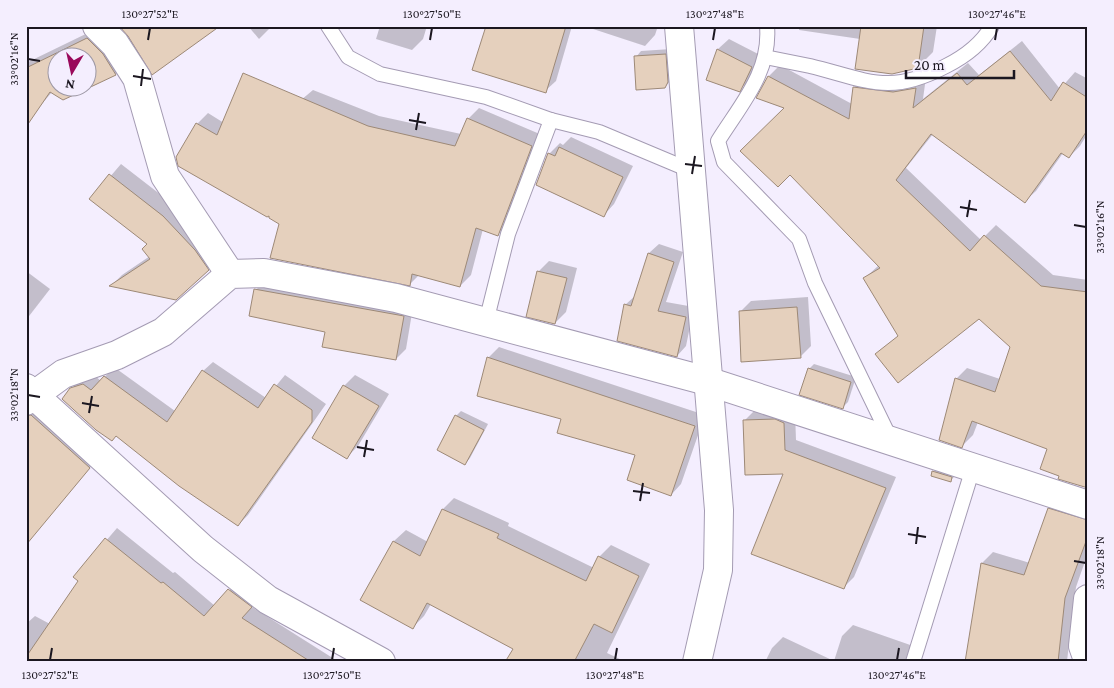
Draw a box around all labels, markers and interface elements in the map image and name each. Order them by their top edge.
text: 130°27'52"E [122,7,179,21]
text: 130°27'50"E [403,7,461,21]
text: 130°27'48"E [686,7,744,21]
text: 130°27'46"E [968,7,1026,21]
text: 33°02'16"N [7,32,21,86]
north arrow [48,48,98,98]
scale bar [906,48,1014,80]
text: 20 m [914,57,945,73]
text: N [64,76,76,93]
text: 33°02'16"N [1093,200,1107,254]
text: 33°02'18"N [7,368,21,422]
text: 33°02'18"N [1093,536,1107,590]
text: 130°27'52"E [22,668,79,682]
text: 130°27'50"E [303,668,361,682]
text: 130°27'48"E [586,668,644,682]
text: 130°27'46"E [868,668,926,682]

